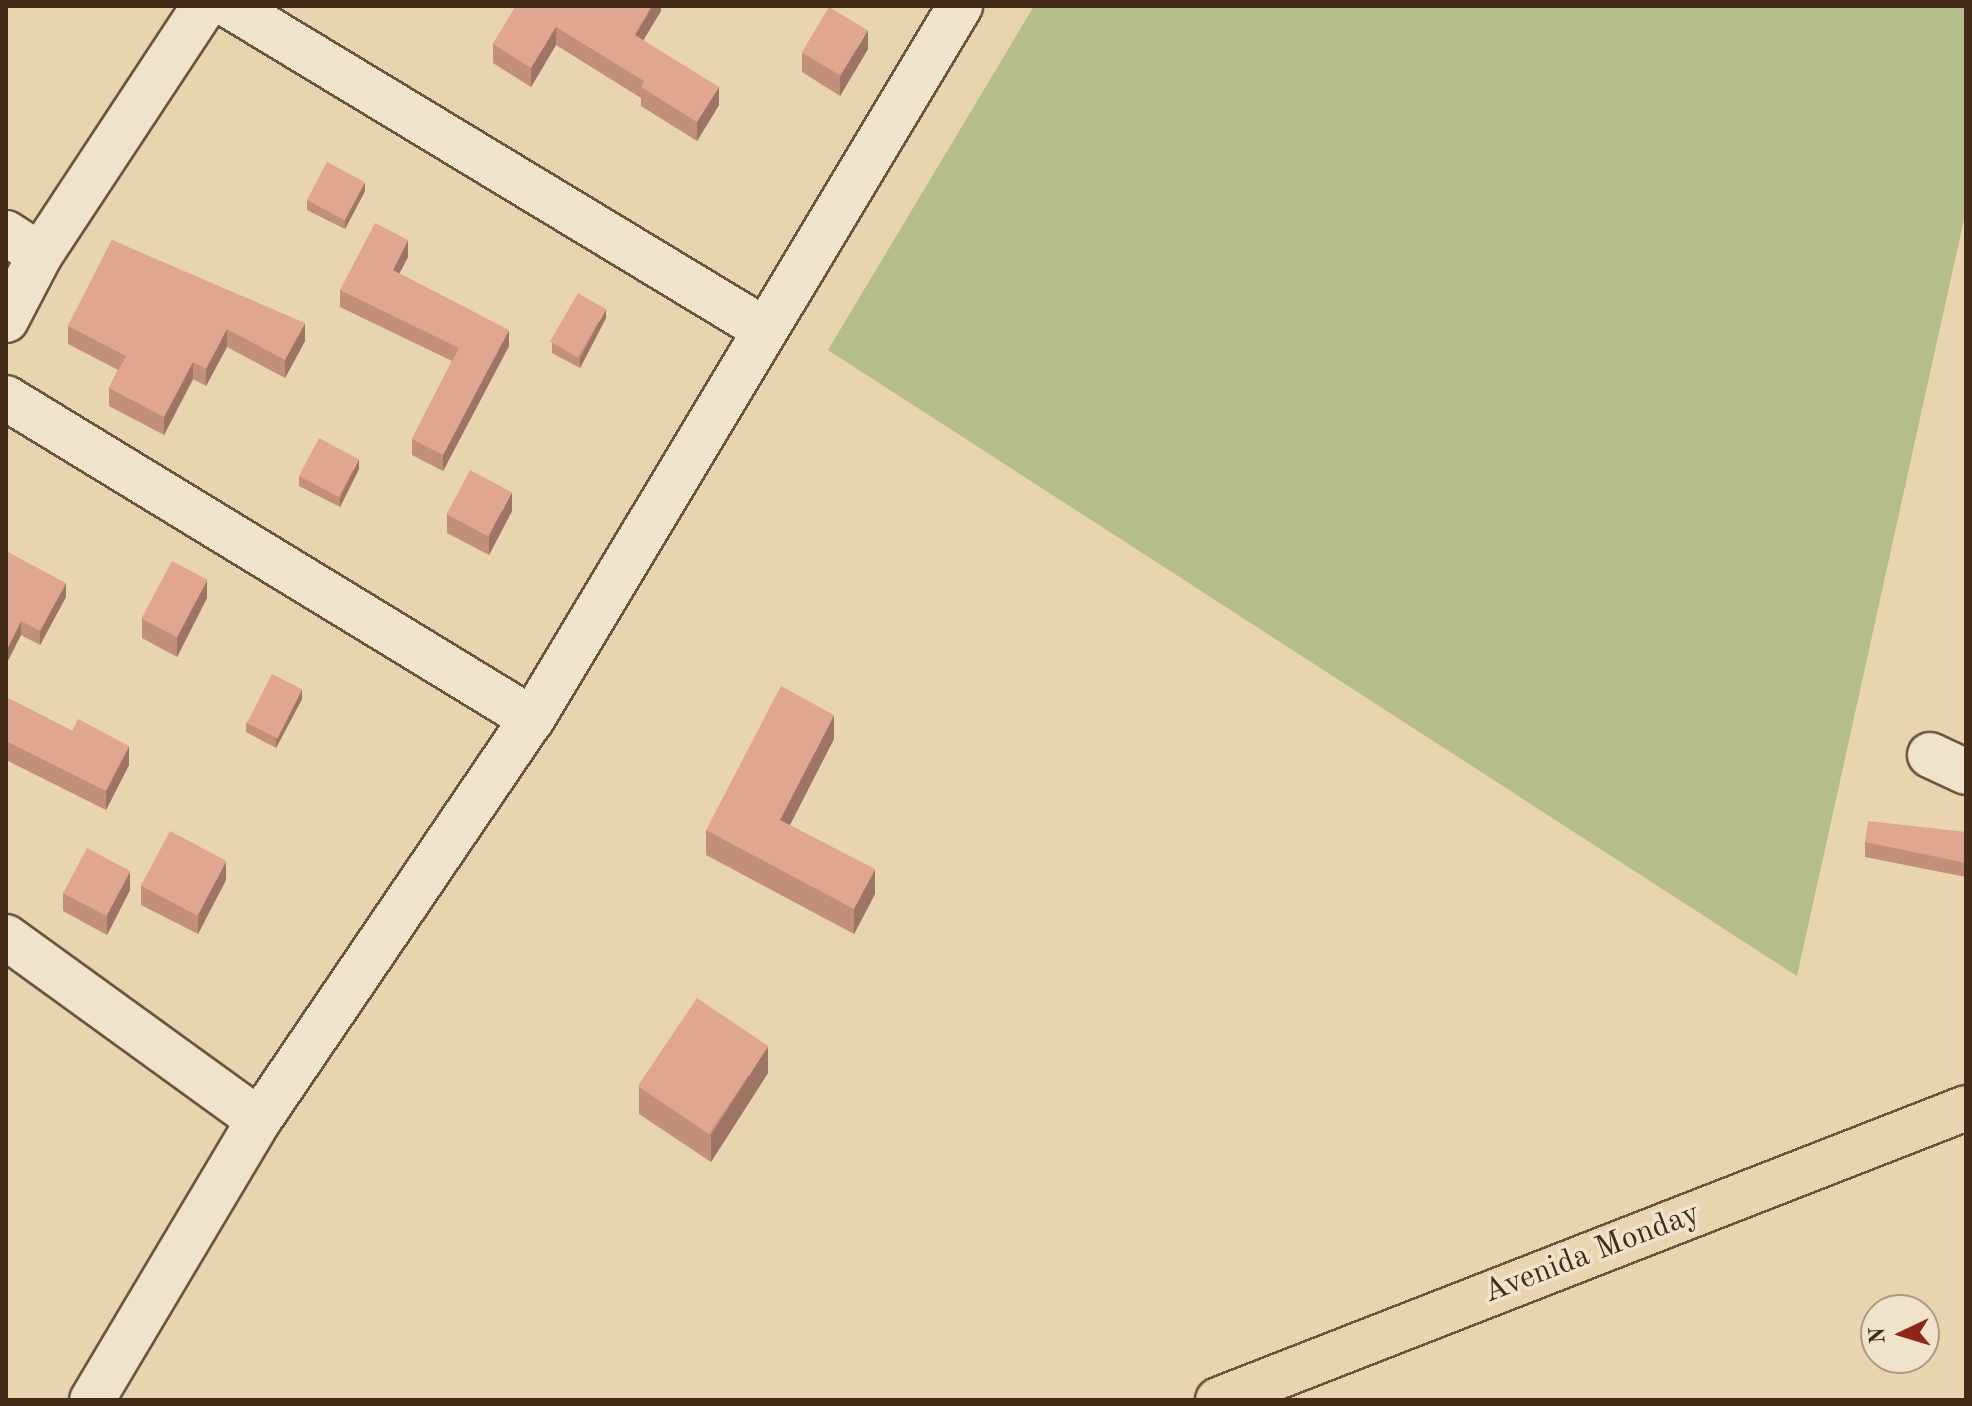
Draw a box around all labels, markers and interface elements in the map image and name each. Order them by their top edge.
street label: Avenida Monday [1478,1195,1706,1313]
north arrow [1860,1294,1940,1374]
text: N [1866,1326,1890,1345]

